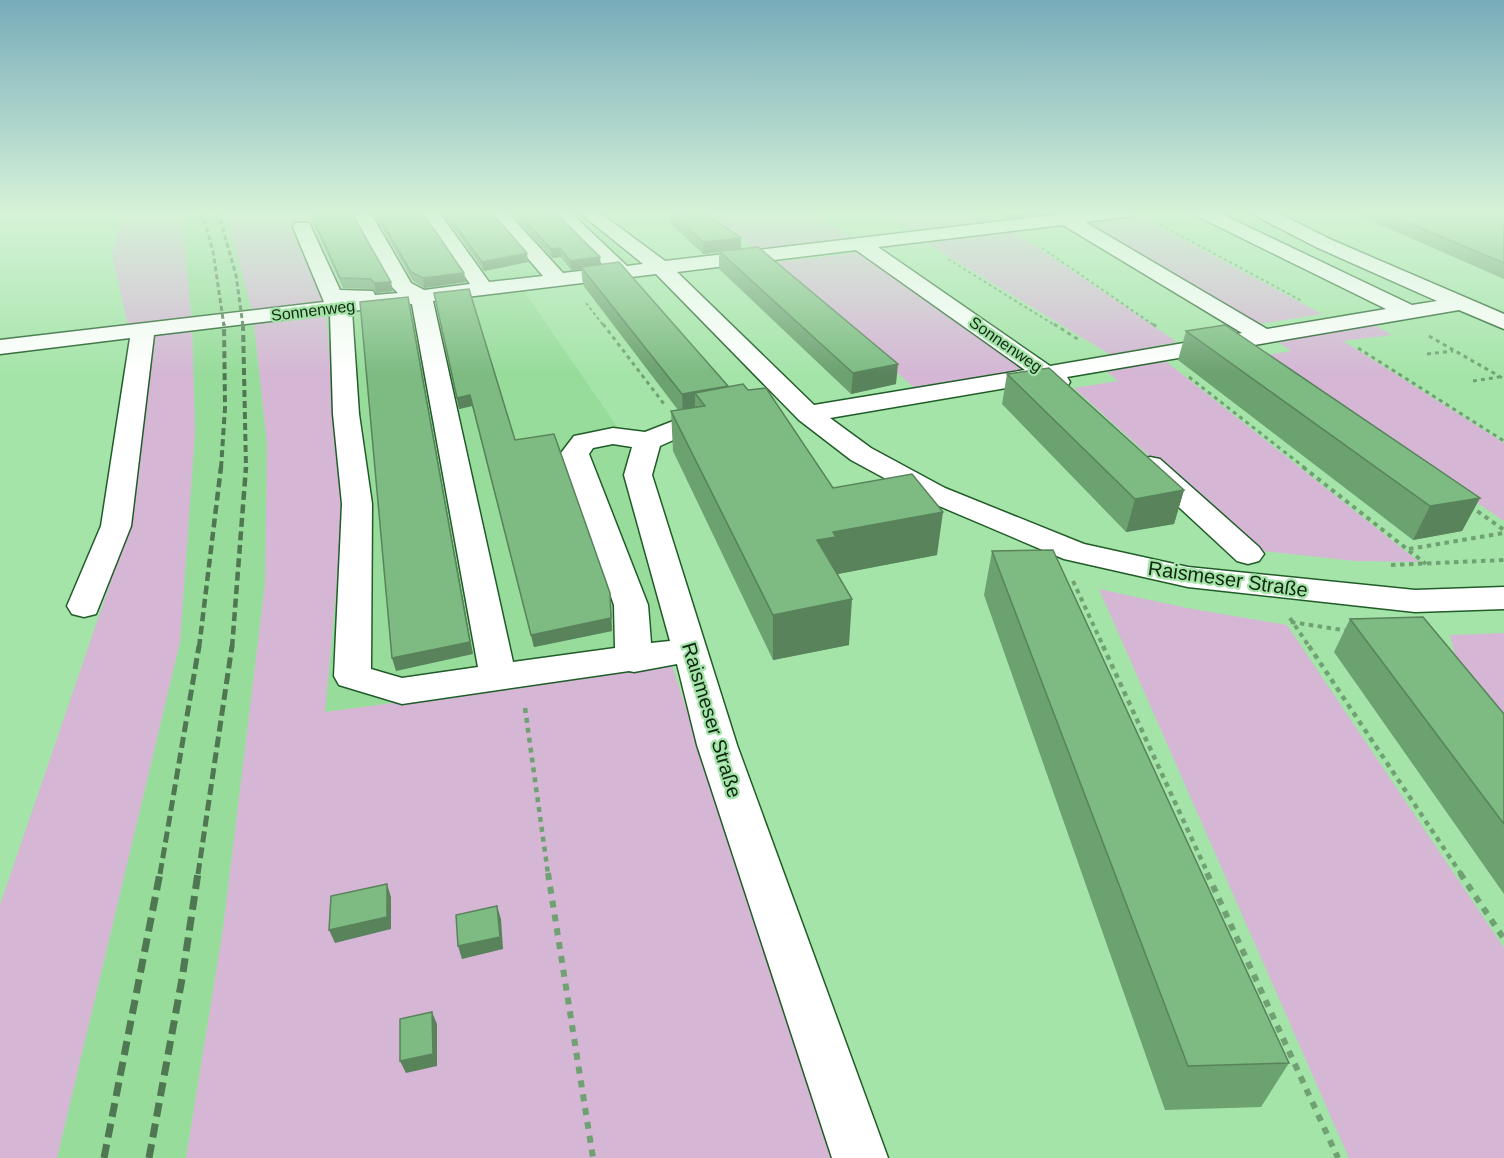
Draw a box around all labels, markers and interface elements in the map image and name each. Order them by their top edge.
street label: Sonnenweg [270,297,356,324]
street label: Sonnenweg [966,313,1045,376]
street label: Raismeser Straße [1147,557,1309,601]
street label: Raismeser Straße [678,640,746,800]

